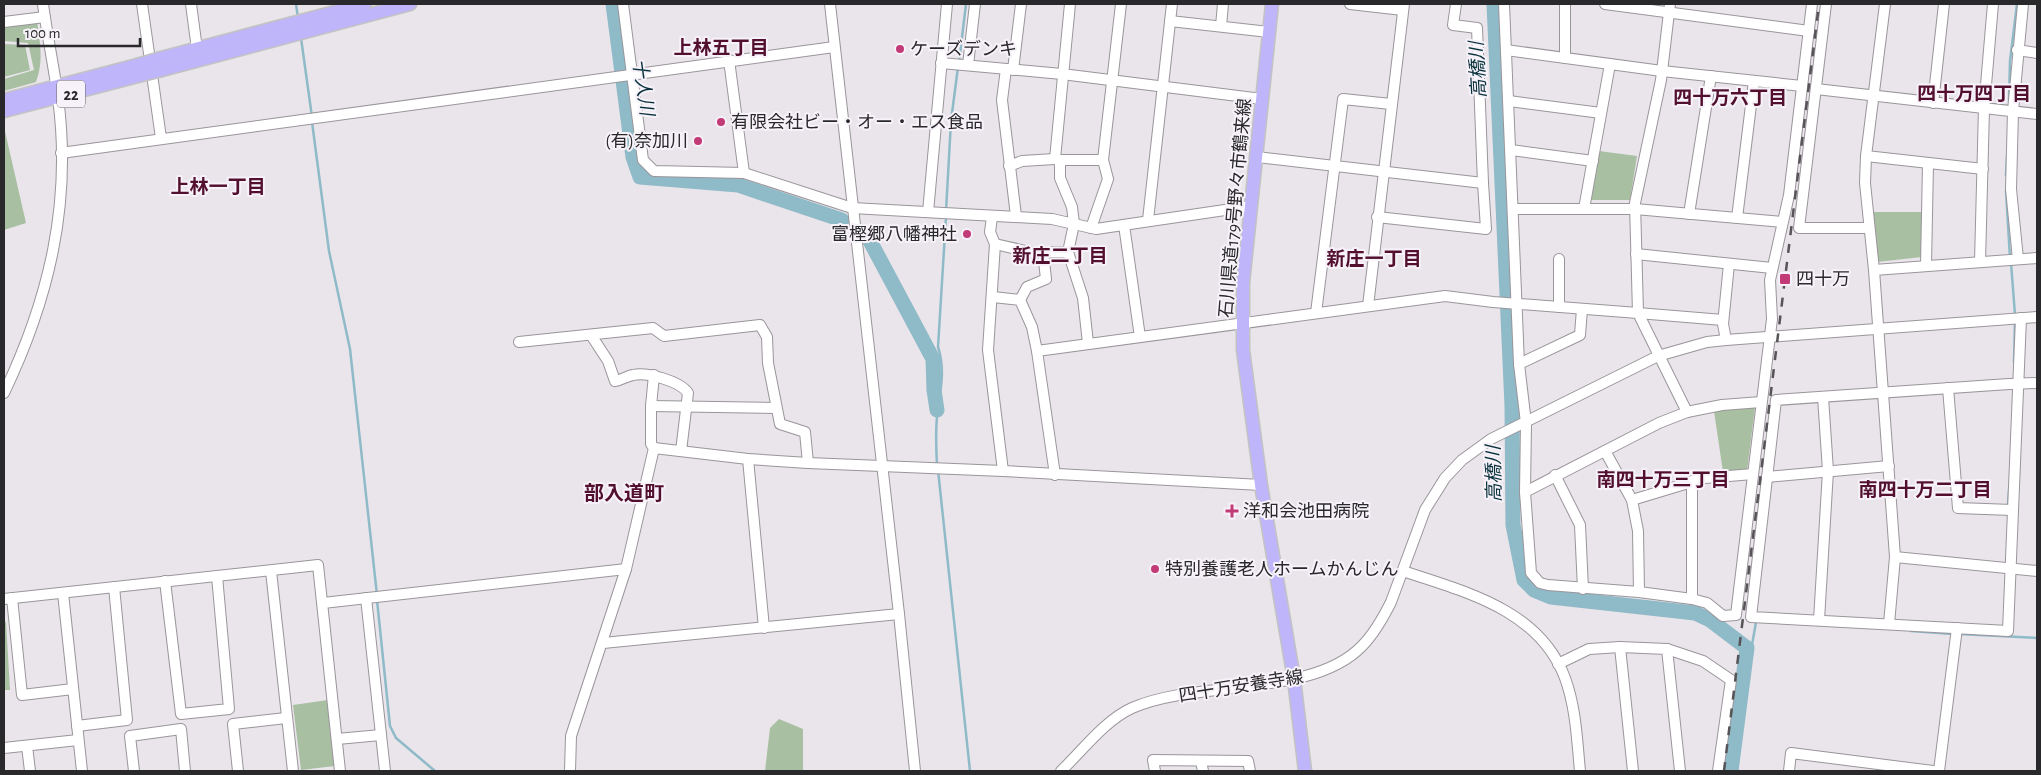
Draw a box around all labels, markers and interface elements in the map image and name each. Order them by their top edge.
scale bar [18,15,140,47]
text: 100 m [25,26,60,41]
district label: 上林五丁目 [673,38,769,58]
place label: ケーズデンキ [910,39,1017,59]
water label: 高橋川 [1466,39,1489,99]
marker: ケーズデンキ [894,43,906,55]
water label: 十人川 [629,58,657,119]
road number: 22 [57,80,85,108]
district label: 四十万四丁目 [1917,84,2031,104]
district label: 四十万六丁目 [1673,88,1787,108]
street label: 石川県道179号野々市鶴来線 [1215,97,1255,319]
place label: 有限会社ビー・オー・エス食品 [731,112,983,132]
marker: 有限会社ビー・オー・エス食品 [715,116,727,128]
place label: (有)奈加川 [605,131,688,151]
marker: (有)奈加川 [692,135,704,147]
district label: 上林一丁目 [170,177,266,197]
place label: 富樫郷八幡神社 [831,225,957,244]
marker: 富樫郷八幡神社 [961,228,973,240]
district label: 新庄二丁目 [1012,246,1108,266]
district label: 新庄一丁目 [1326,249,1422,269]
place label: 四十万 [1796,270,1850,289]
marker: 四十万 [1778,272,1792,286]
water label: 高橋川 [1483,443,1504,503]
district label: 南四十万三丁目 [1596,470,1730,490]
district label: 南四十万二丁目 [1858,480,1992,500]
district label: 部入道町 [584,482,664,504]
place label: 洋和会池田病院 [1243,501,1369,521]
marker: 洋和会池田病院 [1225,504,1239,518]
place label: 特別養護老人ホームかんじん [1165,559,1398,579]
marker: 特別養護老人ホームかんじん [1149,563,1161,575]
street label: 四十万安養寺線 [1177,666,1305,706]

